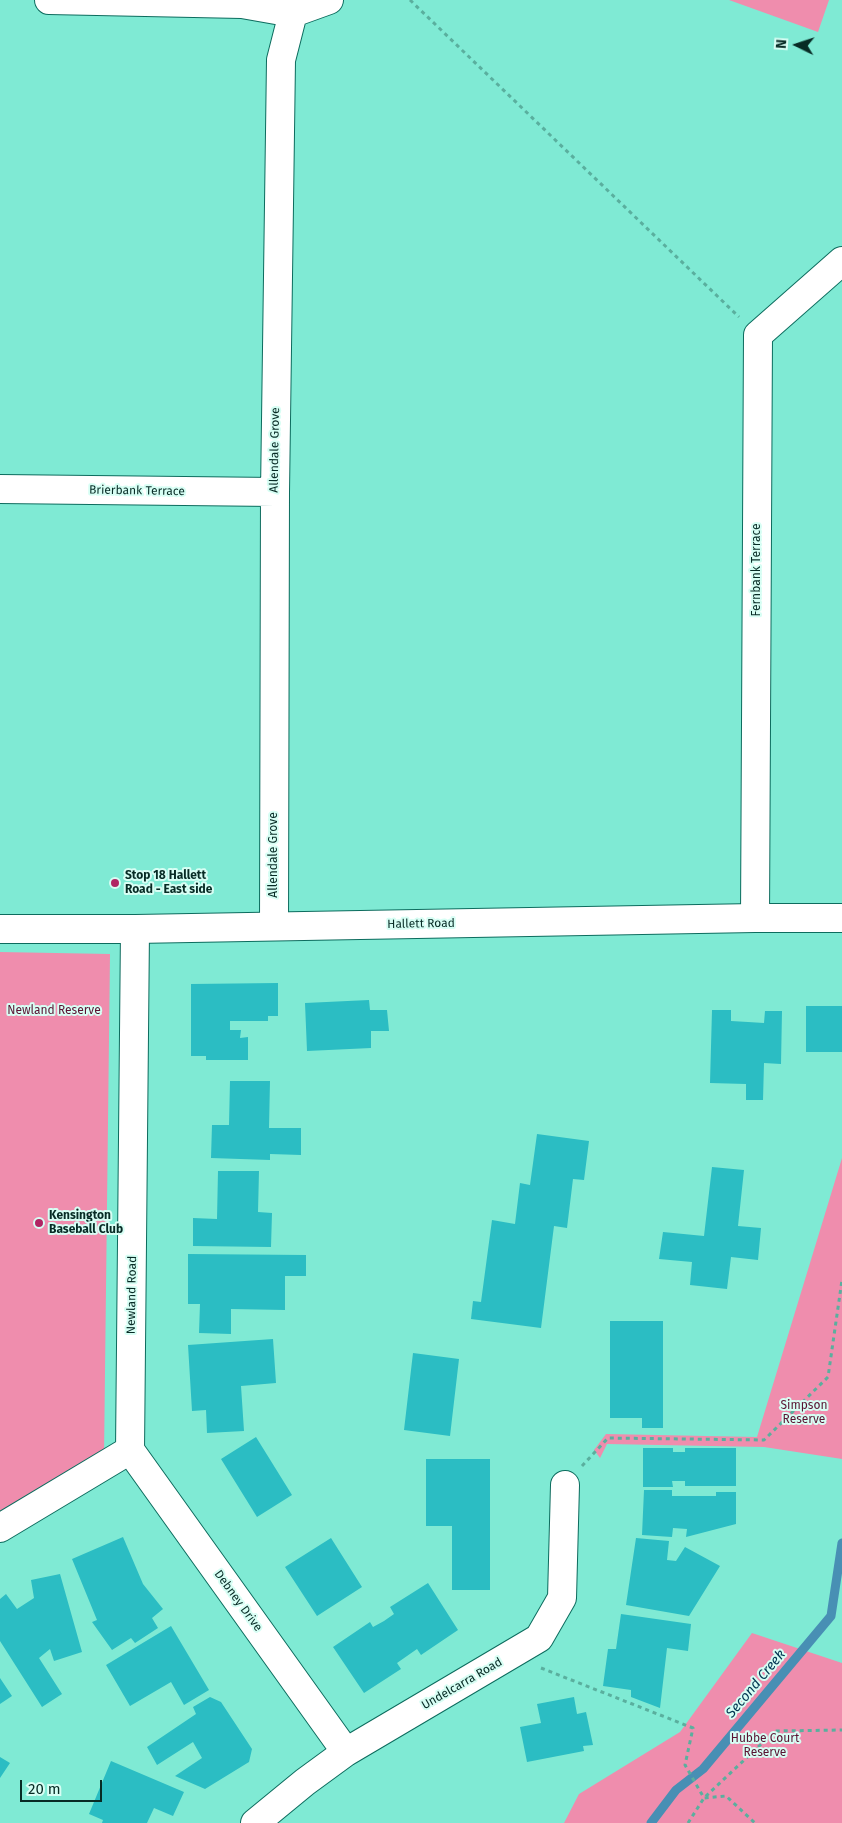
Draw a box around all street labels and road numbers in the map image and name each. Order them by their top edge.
street label: Allendale Grove [267,407,283,493]
street label: Brierbank Terrace [89,483,185,499]
street label: Fernbank Terrace [750,523,764,617]
street label: Allendale Grove [267,812,281,898]
street label: Hallett Road [387,916,455,932]
street label: Newland Road [124,1256,140,1334]
street label: Debney Drive [211,1568,265,1634]
street label: Undelcarra Road [419,1655,505,1713]

